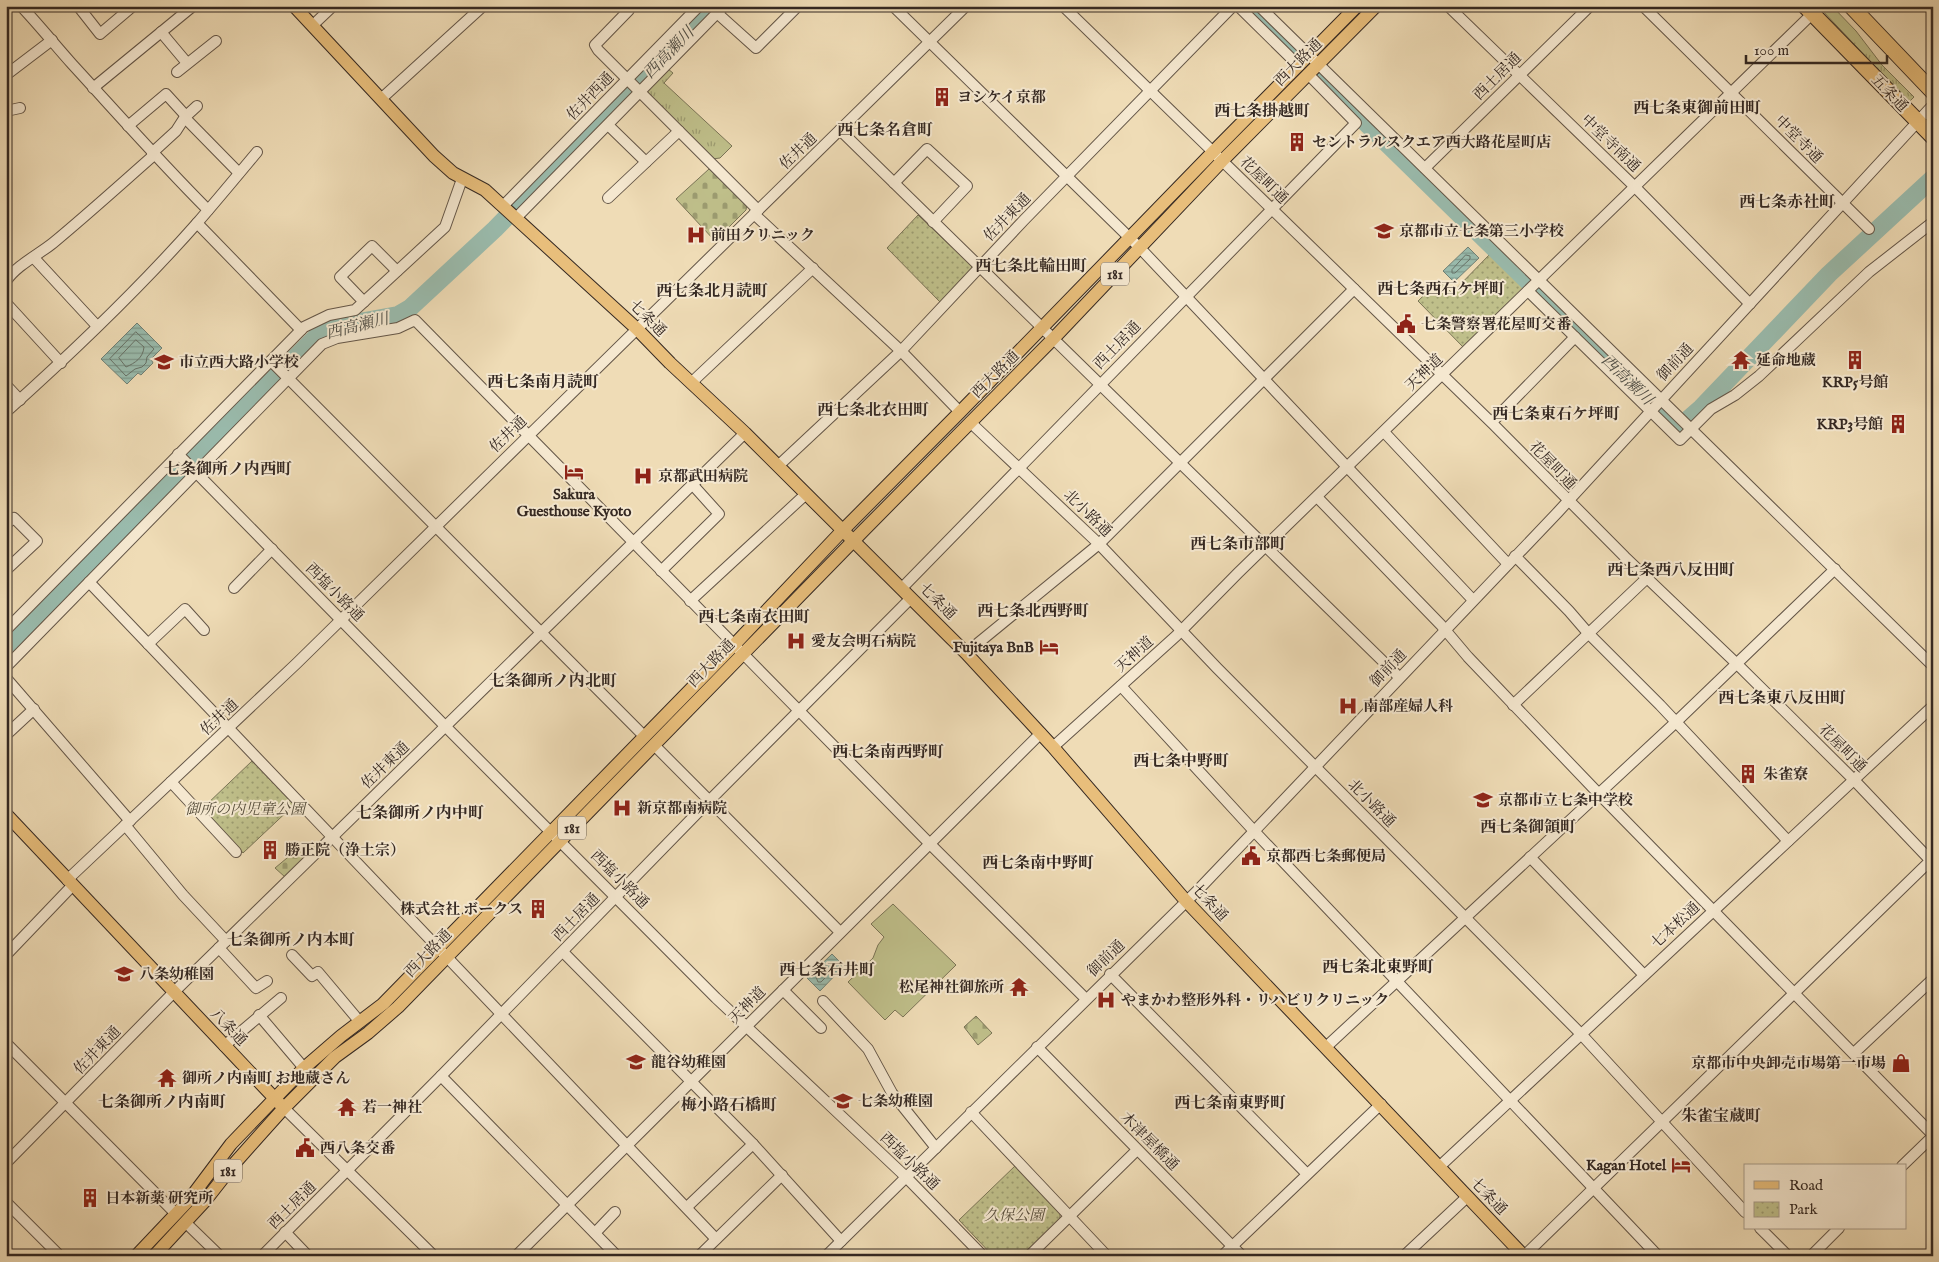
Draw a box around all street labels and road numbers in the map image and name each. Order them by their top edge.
street label: 西大路通 [1270,34,1326,90]
street label: 西土居通 [1469,48,1525,104]
street label: 佐井西通 [563,68,618,125]
street label: 五条通 [1867,71,1912,116]
street label: 中堂寺南通 [1577,110,1644,176]
street label: 中堂寺通 [1771,111,1827,167]
street label: 佐井通 [776,129,821,174]
street label: 花屋町通 [1235,153,1292,208]
street label: 佐井東通 [980,189,1035,246]
road number: 181 [1101,262,1129,286]
street label: 七条通 [625,296,670,341]
street label: 西土居通 [1090,317,1145,374]
street label: 御前通 [1653,339,1698,385]
street label: 西大路通 [967,346,1023,402]
street label: 天神道 [1402,350,1447,395]
street label: 佐井通 [486,412,531,457]
street label: 花屋町通 [1525,437,1580,494]
street label: 北小路通 [1059,486,1116,541]
street label: 西塩小路通 [301,559,368,626]
street label: 七条通 [915,579,960,624]
street label: 天神道 [1111,632,1157,676]
street label: 西大路通 [684,635,739,692]
street label: 御前通 [1366,646,1411,691]
street label: 佐井通 [196,695,242,740]
street label: 花屋町通 [1815,720,1871,776]
street label: 佐井東通 [357,738,414,793]
street label: 北小路通 [1344,775,1400,831]
road number: 181 [558,816,586,840]
street label: 西塩小路通 [586,846,653,913]
street label: 七条通 [1187,879,1232,925]
street label: 西土居通 [549,889,604,946]
street label: 七本松通 [1647,898,1704,953]
street label: 西大路通 [401,925,456,982]
street label: 御前通 [1084,936,1129,981]
street label: 天神道 [725,983,770,1028]
street label: 八条通 [206,1005,251,1050]
street label: 佐井東通 [70,1022,125,1079]
street label: 木津屋橋通 [1116,1108,1183,1175]
street label: 西塩小路通 [876,1128,943,1194]
road number: 181 [214,1160,242,1182]
street label: 七条通 [1466,1174,1511,1219]
street label: 西土居通 [264,1177,320,1233]

